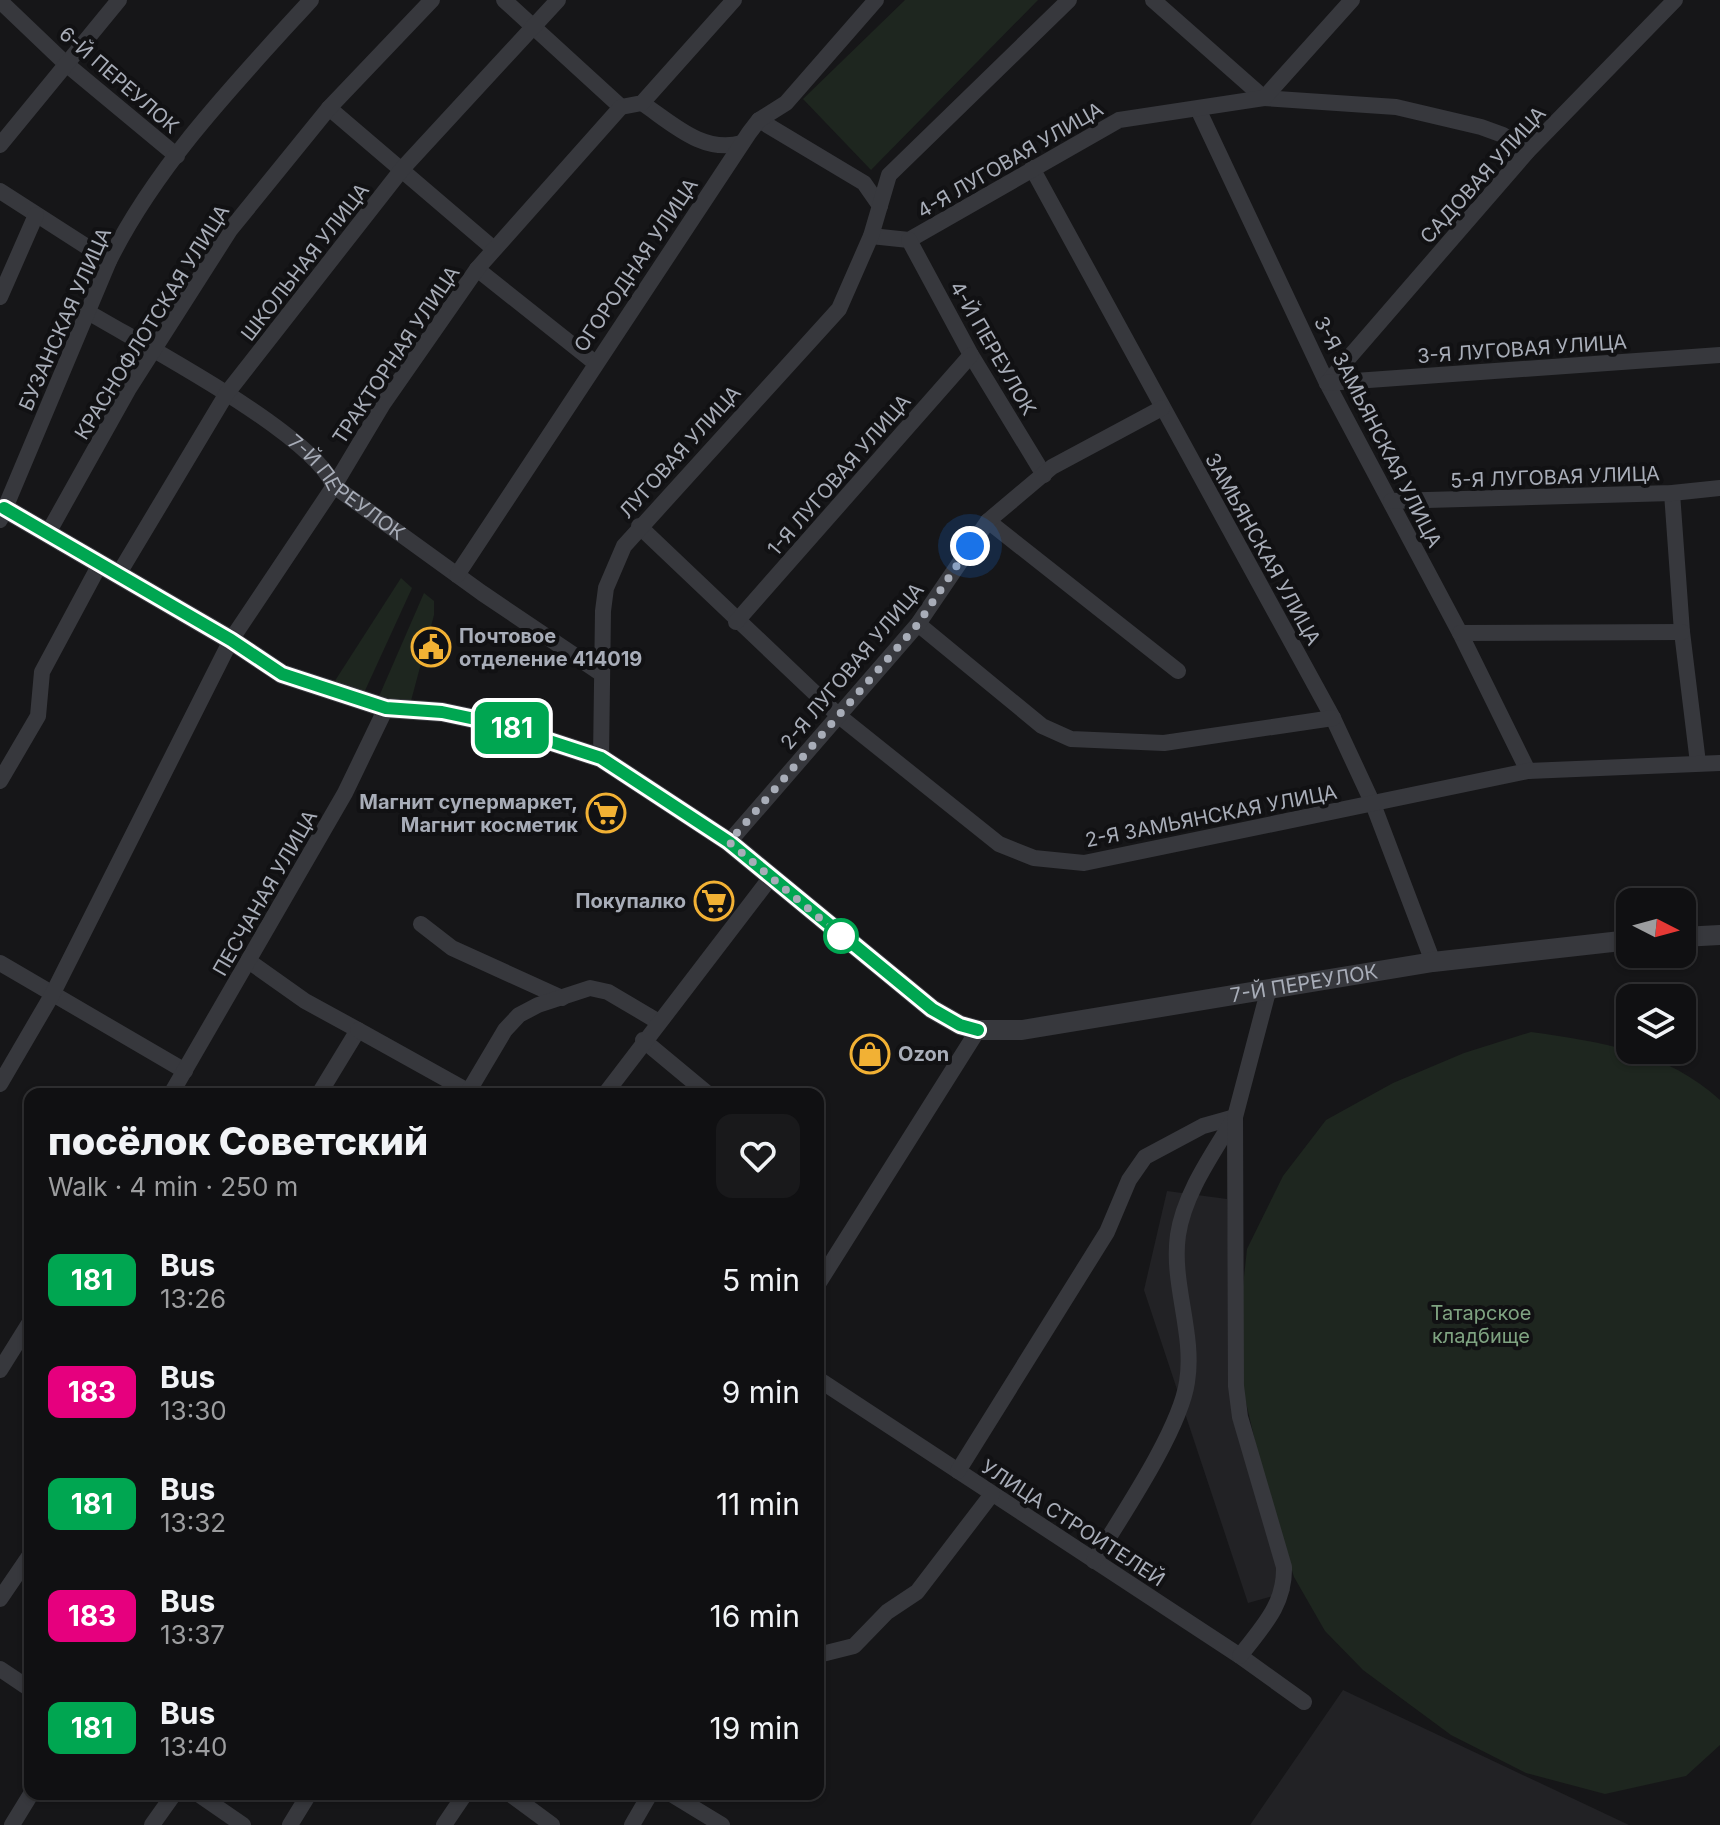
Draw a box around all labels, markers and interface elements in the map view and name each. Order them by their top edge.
street label: 6-Й ПЕРЕУЛОК [54,21,184,138]
street label: 4-Я ЛУГОВАЯ УЛИЦА [913,97,1107,223]
street label: САДОВАЯ УЛИЦА [1415,101,1551,248]
street label: ОГОРОДНАЯ УЛИЦА [569,174,703,356]
street label: ШКОЛЬНАЯ УЛИЦА [236,178,374,345]
street label: КРАСНОФЛОТСКАЯ УЛИЦА [70,200,234,444]
street label: БУЗАНСКАЯ УЛИЦА [14,224,116,414]
street label: ТРАКТОРНАЯ УЛИЦА [327,261,465,449]
street label: 4-Й ПЕРЕУЛОК [945,276,1042,419]
street label: 3-Я ЗАМЬЯНСКАЯ УЛИЦА [1309,312,1447,552]
street label: 3-Я ЛУГОВАЯ УЛИЦА [1416,330,1628,368]
street label: ЛУГОВАЯ УЛИЦА [614,381,746,523]
street label: 1-Я ЛУГОВАЯ УЛИЦА [762,389,916,561]
street label: 7-Й ПЕРЕУЛОК [283,429,410,545]
street label: ЗАМЬЯНСКАЯ УЛИЦА [1200,449,1326,649]
street label: 5-Я ЛУГОВАЯ УЛИЦА [1450,461,1660,493]
your location [950,526,990,566]
street label: 2-Я ЛУГОВАЯ УЛИЦА [775,578,929,754]
place label: Почтовое отделение 414019 [459,624,642,671]
public building icon: Почтовое отделение 414019 [410,626,452,668]
line badge: 181 [466,702,558,754]
text: 181 [491,711,533,745]
street label: 2-Я ЗАМЬЯНСКАЯ УЛИЦА [1083,780,1339,852]
place label: Магнит супермаркет, Магнит косметик [359,790,578,837]
supermarket icon: Магнит супермаркет, Магнит косметик [585,792,627,834]
street label: ПЕСЧАНАЯ УЛИЦА [208,806,322,980]
supermarket icon: Покупалко [693,880,735,922]
north arrow [1616,888,1696,968]
map controls [1616,888,1696,1064]
place label: Покупалко [576,889,686,913]
unlabelled marker [824,919,858,953]
street label: 7-Й ПЕРЕУЛОК [1229,959,1380,1007]
button: layers [1616,984,1696,1064]
shop icon: Ozon [849,1033,891,1075]
place label: Ozon [898,1042,949,1066]
button: heart [716,1114,800,1198]
text: посёлок Советский [48,1118,428,1164]
text: Walk · 4 min · 250 m [48,1171,298,1202]
text: Bus [160,1247,215,1283]
text: 5 min [722,1262,800,1298]
text: 181 [71,1263,113,1297]
text: 13:26 [160,1283,226,1314]
park label: Татарское кладбище [1431,1301,1531,1348]
text: Bus [160,1359,215,1395]
text: 9 min [722,1374,800,1410]
text: 183 [68,1375,116,1409]
text: 13:30 [160,1395,227,1426]
street label: УЛИЦА СТРОИТЕЛЕЙ [977,1454,1170,1591]
text: Bus [160,1471,215,1507]
text: 11 min [716,1486,800,1522]
text: 181 [71,1487,113,1521]
text: 13:32 [160,1507,226,1538]
text: Bus [160,1583,215,1619]
text: 16 min [709,1598,800,1634]
text: 183 [68,1599,116,1633]
text: 13:37 [160,1619,225,1650]
text: Bus [160,1695,215,1731]
text: 19 min [709,1710,800,1746]
text: 181 [71,1711,113,1745]
text: 13:40 [160,1731,227,1762]

